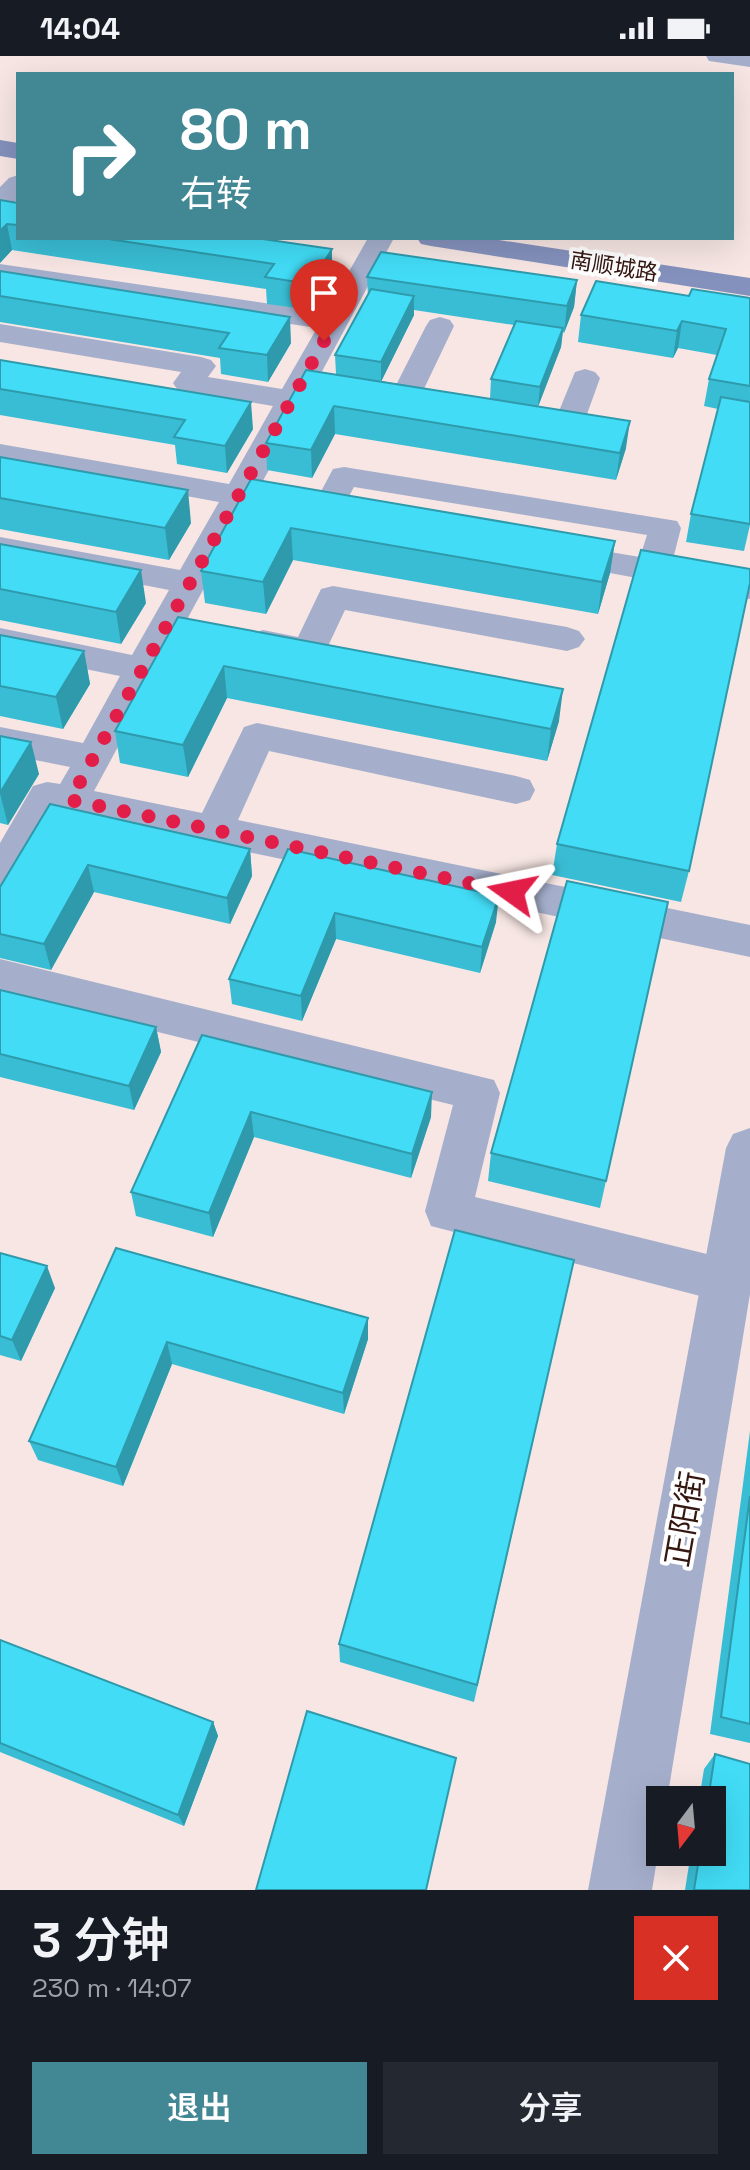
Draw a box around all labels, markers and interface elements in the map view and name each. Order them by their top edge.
text: 14:04 [40,9,120,48]
text: 80 m [180,94,312,165]
icon: right [48,104,152,208]
text: 右转 [180,171,252,217]
street label: 南顺城路 [568,245,660,287]
pin [290,259,358,341]
icon: arrive [302,271,346,315]
position arrow [470,850,554,934]
street label: 正阳街 [657,1468,713,1570]
north arrow [646,1786,726,1866]
map controls [646,1786,726,1866]
text: 3 分钟 [32,1910,169,1971]
button: close [634,1916,718,2000]
text: 230 m · 14:07 [32,1971,192,2005]
button: 退出 [32,2062,367,2154]
button: 分享 [383,2062,718,2154]

